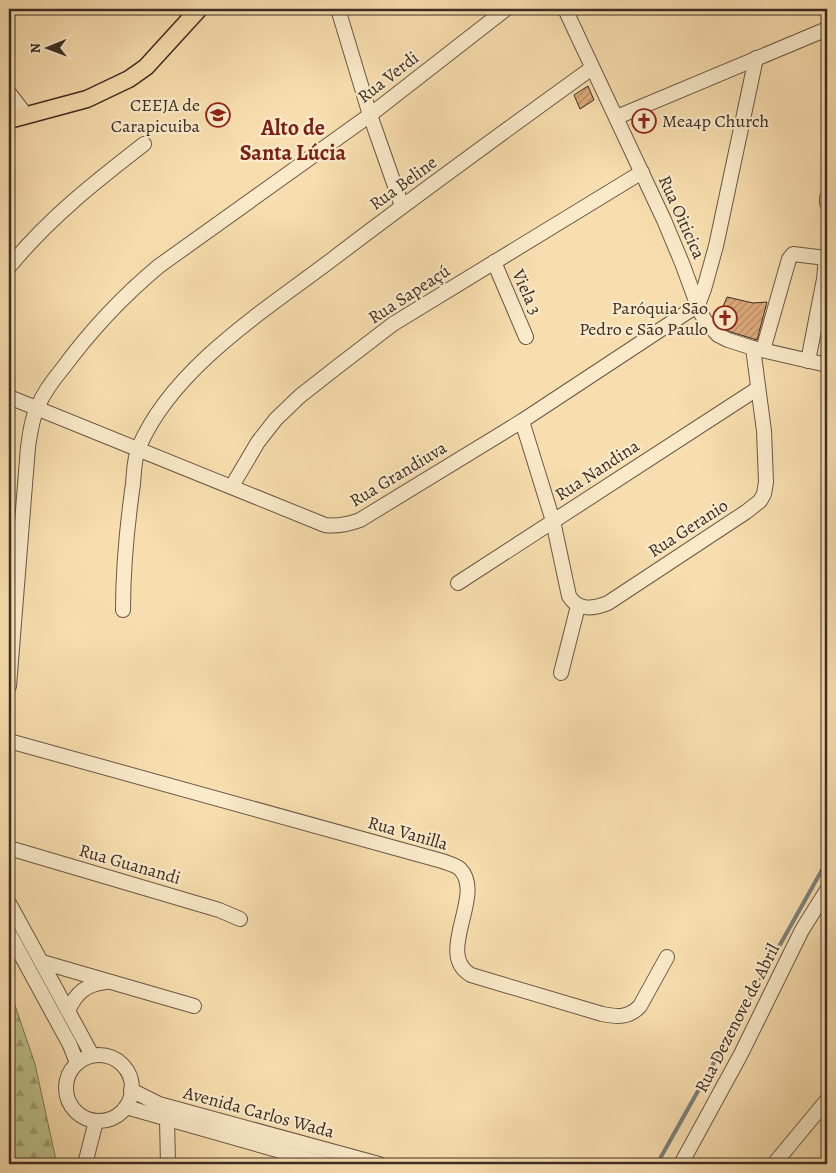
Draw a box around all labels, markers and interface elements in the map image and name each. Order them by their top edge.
north arrow [22,22,72,72]
text: N [26,43,45,53]
street label: Rua Verdi [353,46,423,108]
place label: CEEJA de Carapicuiba [111,93,201,138]
school or university icon: CEEJA de Carapicuiba [205,102,231,128]
church icon: Mea4p Church [631,108,657,134]
place label: Mea4p Church [662,109,770,133]
district label: Alto de Santa Lúcia [240,113,347,168]
street label: Rua Beline [364,150,442,216]
street label: Rua Oiticica [653,171,711,263]
street label: Rua Sapeaçú [363,258,455,329]
street label: Viela 3 [506,265,548,318]
place label: Paróquia São Pedro e São Paulo [579,296,708,341]
church icon: Paróquia São Pedro e São Paulo [712,305,738,331]
street label: Rua Nandina [550,433,644,506]
street label: Rua Grandiuva [345,435,452,512]
street label: Rua Geranio [643,493,733,563]
street label: Rua Vanilla [365,810,451,856]
street label: Rua Guanandi [76,838,184,890]
street label: Rua Dezenove de Abril [689,939,785,1097]
street label: Avenida Carlos Wada [180,1080,338,1144]

